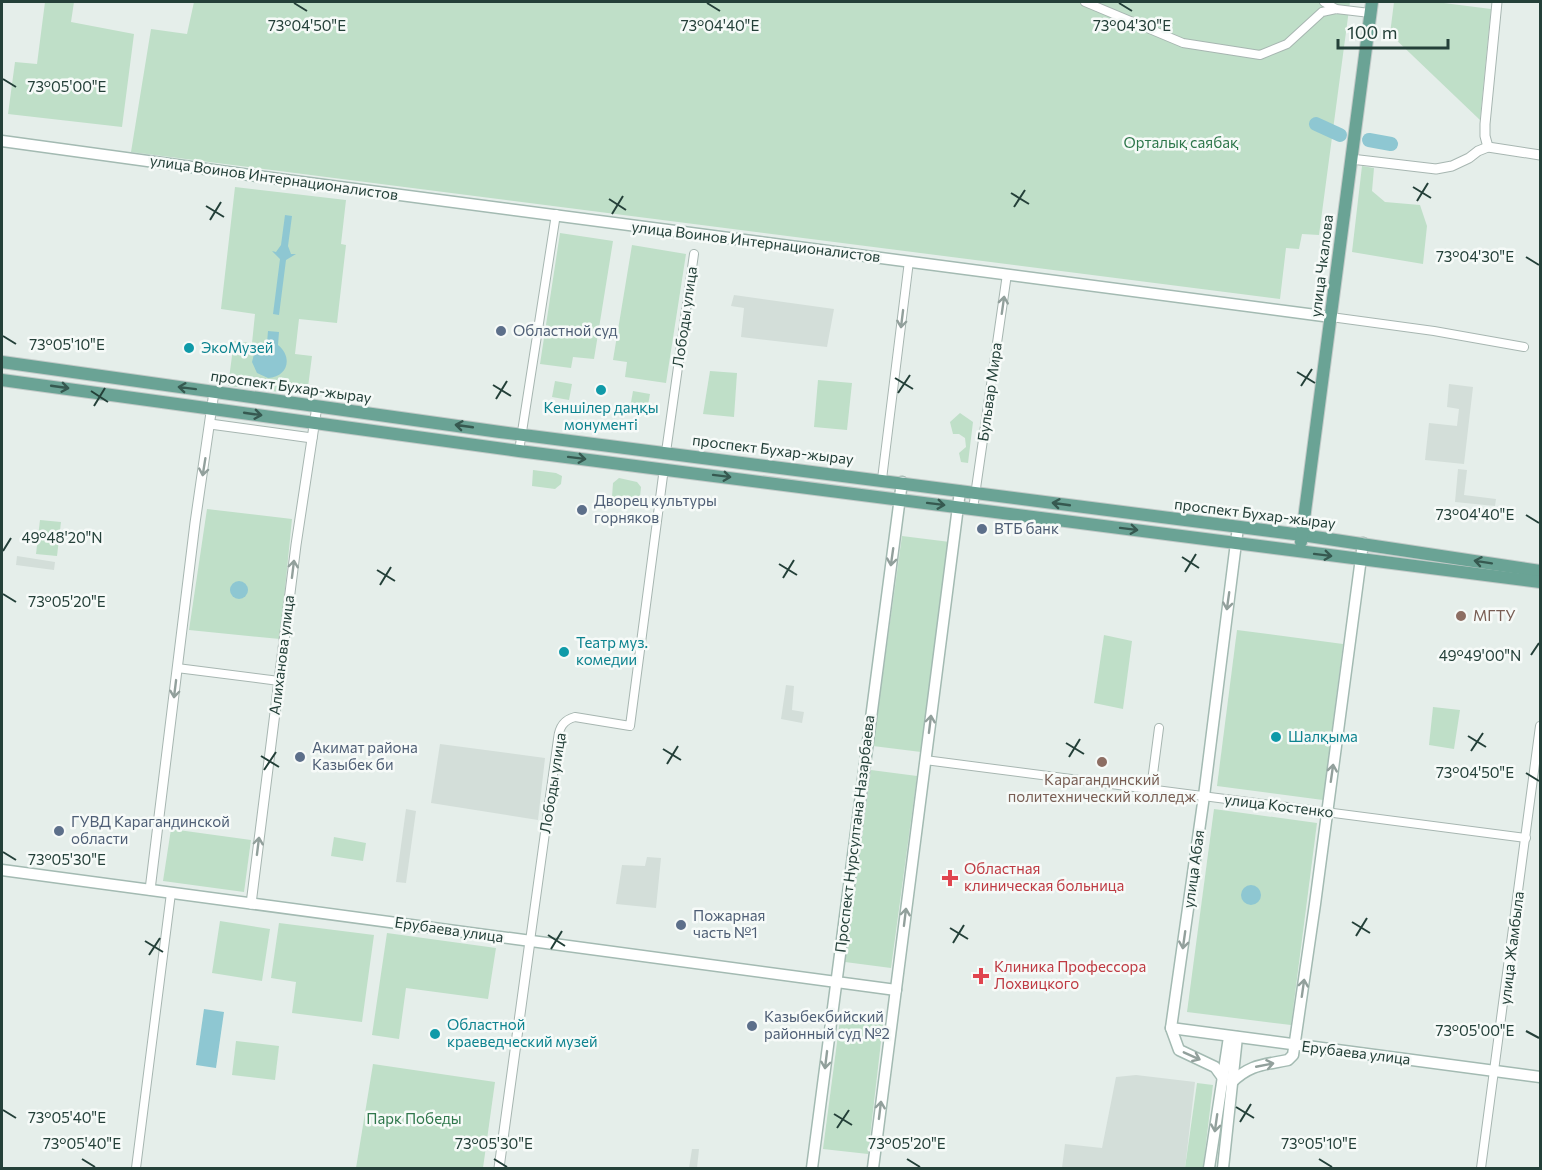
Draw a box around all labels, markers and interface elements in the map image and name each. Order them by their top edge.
scale bar [1338,12,1448,50]
text: 73°04'50"E [268,16,346,34]
text: 73°04'40"E [681,16,759,34]
text: 73°04'30"E [1093,16,1171,34]
text: 100 m [1347,21,1397,43]
text: 73°05'00"E [28,77,107,95]
park label: Орталық саябақ [1124,133,1239,151]
street label: улица Воинов Интернационалистов [149,151,399,203]
street label: улица Чкалова [1306,214,1336,318]
street label: улица Воинов Интернационалистов [631,217,882,265]
text: 73°04'30"E [1436,247,1514,265]
street label: Лободы улица [668,265,700,368]
one-way arrow [997,296,1008,316]
one-way arrow [896,309,907,329]
place label: Областной суд [513,321,618,339]
marker: Областной суд [494,324,508,338]
text: 73°05'10"E [29,335,105,353]
place label: ЭкоМузей [201,338,273,356]
marker: ЭкоМузей [182,341,196,355]
street label: Бульвар Мира [973,341,1005,442]
street label: проспект Бухар-жырау [209,366,373,406]
one-way arrow [49,382,69,393]
one-way arrow [178,383,198,394]
marker: Кеншілер даңқы монументі [594,383,608,397]
place label: Кеншілер даңқы монументі [543,398,659,433]
one-way arrow [242,409,262,420]
one-way arrow [454,421,474,432]
street label: проспект Бухар-жырау [691,430,855,468]
one-way arrow [567,453,587,464]
one-way arrow [199,457,210,476]
one-way arrow [711,471,731,482]
place label: Дворец культуры горняков [594,491,717,526]
street label: проспект Бухар-жырау [1173,494,1337,532]
one-way arrow [926,499,945,510]
one-way arrow [1051,499,1071,510]
marker: Дворец культуры горняков [575,503,589,517]
text: 73°04'40"E [1436,505,1514,523]
place label: ВТБ банк [994,519,1059,537]
marker: ВТБ банк [975,522,989,536]
one-way arrow [1119,524,1139,535]
text: 49°48'20"N [21,528,103,546]
one-way arrow [886,547,897,567]
one-way arrow [1312,549,1332,560]
one-way arrow [1473,556,1493,567]
one-way arrow [287,559,298,579]
one-way arrow [1223,591,1234,611]
text: 73°05'20"E [28,592,106,610]
street label: Алиханова улица [265,594,297,716]
place label: МГТУ [1473,606,1516,624]
marker: МГТУ [1454,609,1468,623]
place label: Театр муз. комедии [576,633,648,668]
marker: Театр муз. комедии [557,645,571,659]
text: 49°49'00"N [1439,646,1521,664]
one-way arrow [169,678,180,698]
street label: Проспект Нурсултана Назарбаева [830,714,878,954]
one-way arrow [925,714,936,734]
place label: Шалқыма [1288,727,1358,745]
marker: Шалқыма [1269,730,1283,744]
street label: Лободы улица [535,731,569,835]
place label: Акимат района Казыбек би [312,738,418,773]
marker: Акимат района Казыбек би [293,750,307,764]
marker: Карагандинский политехнический колледж [1095,755,1109,769]
text: 73°04'50"E [1436,763,1514,781]
one-way arrow [1326,764,1337,784]
place label: Карагандинский политехнический колледж [1008,770,1196,805]
street label: улица Костенко [1223,789,1335,821]
place label: ГУВД Карагандинской области [71,812,230,847]
marker: ГУВД Карагандинской области [52,824,66,838]
street label: улица Абая [1179,829,1207,909]
one-way arrow [253,836,264,856]
text: 73°05'30"E [28,850,106,868]
place label: Областная клиническая больница [964,859,1124,894]
marker: Областная клиническая больница [941,869,959,887]
street label: улица Жамбыла [1495,890,1527,1006]
place label: Пожарная часть №1 [693,906,765,941]
one-way arrow [900,908,911,927]
street label: Ерубаева улица [394,912,505,946]
marker: Пожарная часть №1 [674,918,688,932]
one-way arrow [1178,930,1189,950]
place label: Клиника Профессора Лохвицкого [994,957,1146,992]
marker: Клиника Профессора Лохвицкого [972,967,990,985]
one-way arrow [1298,978,1309,998]
place label: Казыбекбийский районный суд №2 [764,1007,890,1042]
place label: Областной краеведческий музей [447,1015,598,1050]
marker: Казыбекбийский районный суд №2 [745,1019,759,1033]
text: 73°05'00"E [1436,1021,1515,1039]
marker: Областной краеведческий музей [428,1027,442,1041]
street label: Ерубаева улица [1301,1036,1412,1068]
one-way arrow [820,1049,831,1069]
one-way arrow [1183,1051,1201,1062]
one-way arrow [1255,1059,1275,1070]
one-way arrow [875,1101,886,1121]
text: 73°05'40"E [28,1108,106,1126]
park label: Парк Победы [366,1109,462,1127]
one-way arrow [1210,1113,1221,1133]
text: 73°05'40"E [43,1134,121,1152]
text: 73°05'30"E [455,1134,533,1152]
text: 73°05'20"E [868,1134,946,1152]
text: 73°05'10"E [1281,1134,1357,1152]

